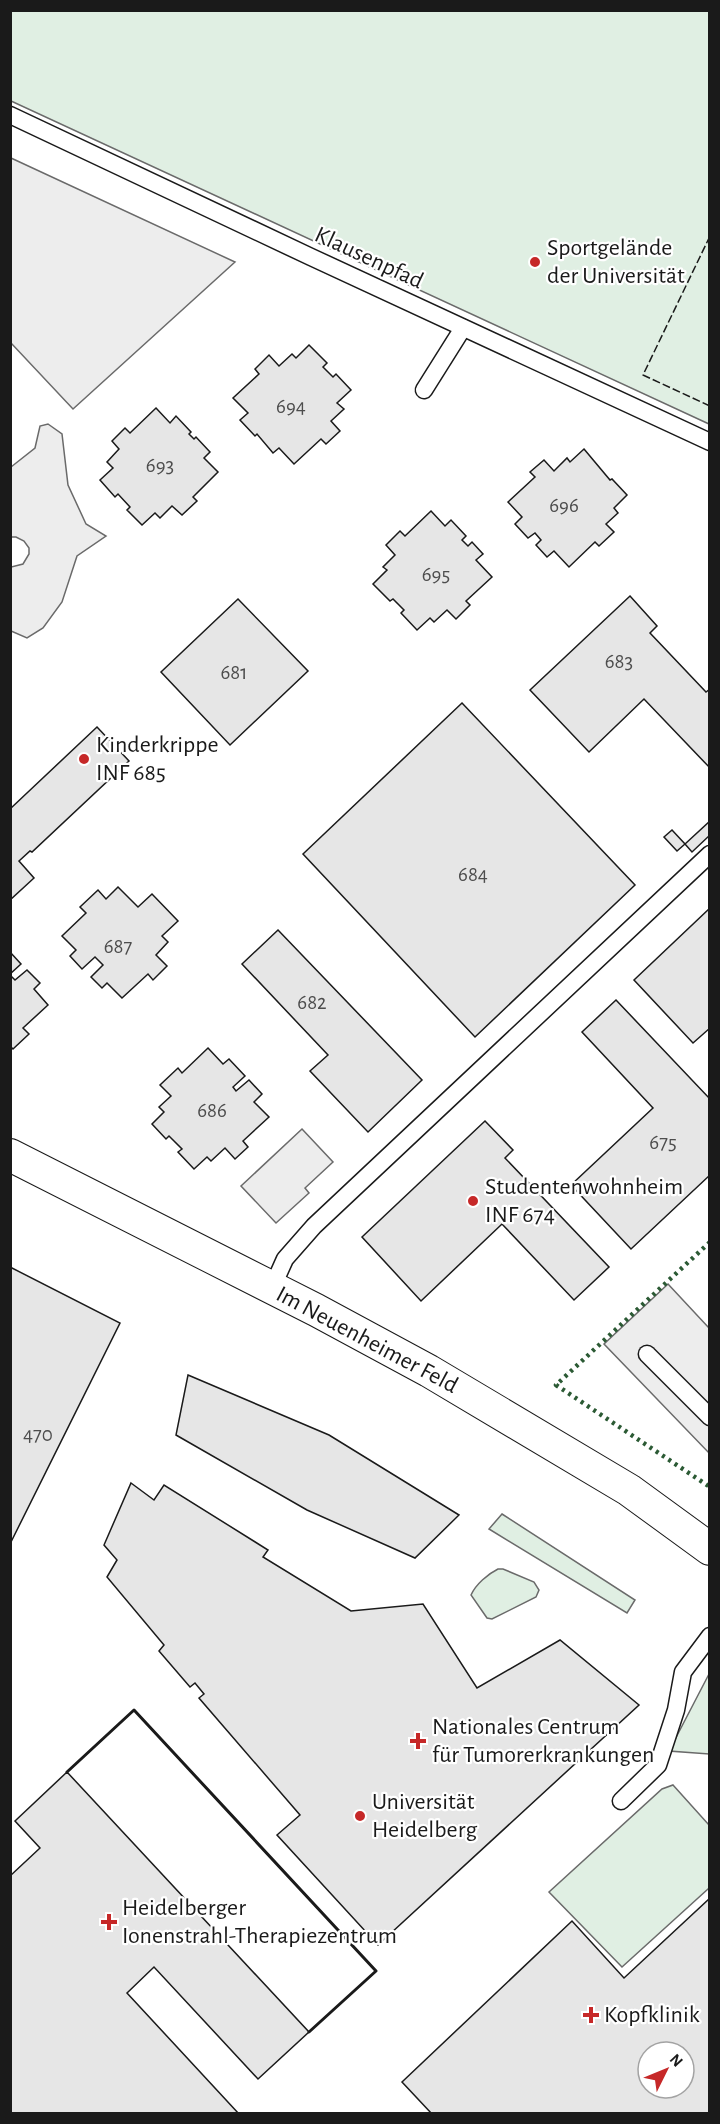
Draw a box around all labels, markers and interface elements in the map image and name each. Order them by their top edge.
street label: Klausenpfad [311,222,427,294]
place label: Sportgelände der Universität [547,236,685,288]
marker: Sportgelände der Universität [528,255,542,269]
house number: 694 [276,396,306,417]
house number: 693 [146,455,174,476]
house number: 696 [549,495,579,516]
house number: 695 [422,564,450,585]
house number: 683 [605,651,633,672]
house number: 681 [220,662,248,683]
place label: Kinderkrippe INF 685 [96,733,219,785]
marker: Kinderkrippe INF 685 [77,752,91,766]
house number: 684 [458,864,488,885]
house number: 687 [104,936,133,957]
house number: 682 [297,992,327,1013]
house number: 686 [197,1100,227,1121]
house number: 675 [649,1132,677,1153]
place label: Studentenwohnheim INF 674 [485,1175,683,1227]
marker: Studentenwohnheim INF 674 [466,1194,480,1208]
street label: Im Neuenheimer Feld [272,1282,462,1398]
house number: 470 [23,1424,53,1445]
place label: Nationales Centrum für Tumorerkrankungen [432,1715,654,1767]
marker: Nationales Centrum für Tumorerkrankungen [409,1732,427,1750]
place label: Universität Heidelberg [372,1790,477,1842]
marker: Universität Heidelberg [353,1809,367,1823]
place label: Heidelberger Ionenstrahl-Therapiezentrum [122,1896,397,1948]
marker: Heidelberger Ionenstrahl-Therapiezentrum [100,1913,118,1931]
place label: Kopfklinik [604,2003,700,2027]
marker: Kopfklinik [582,2006,600,2024]
north arrow [636,2040,696,2100]
text: N [667,2051,686,2070]

